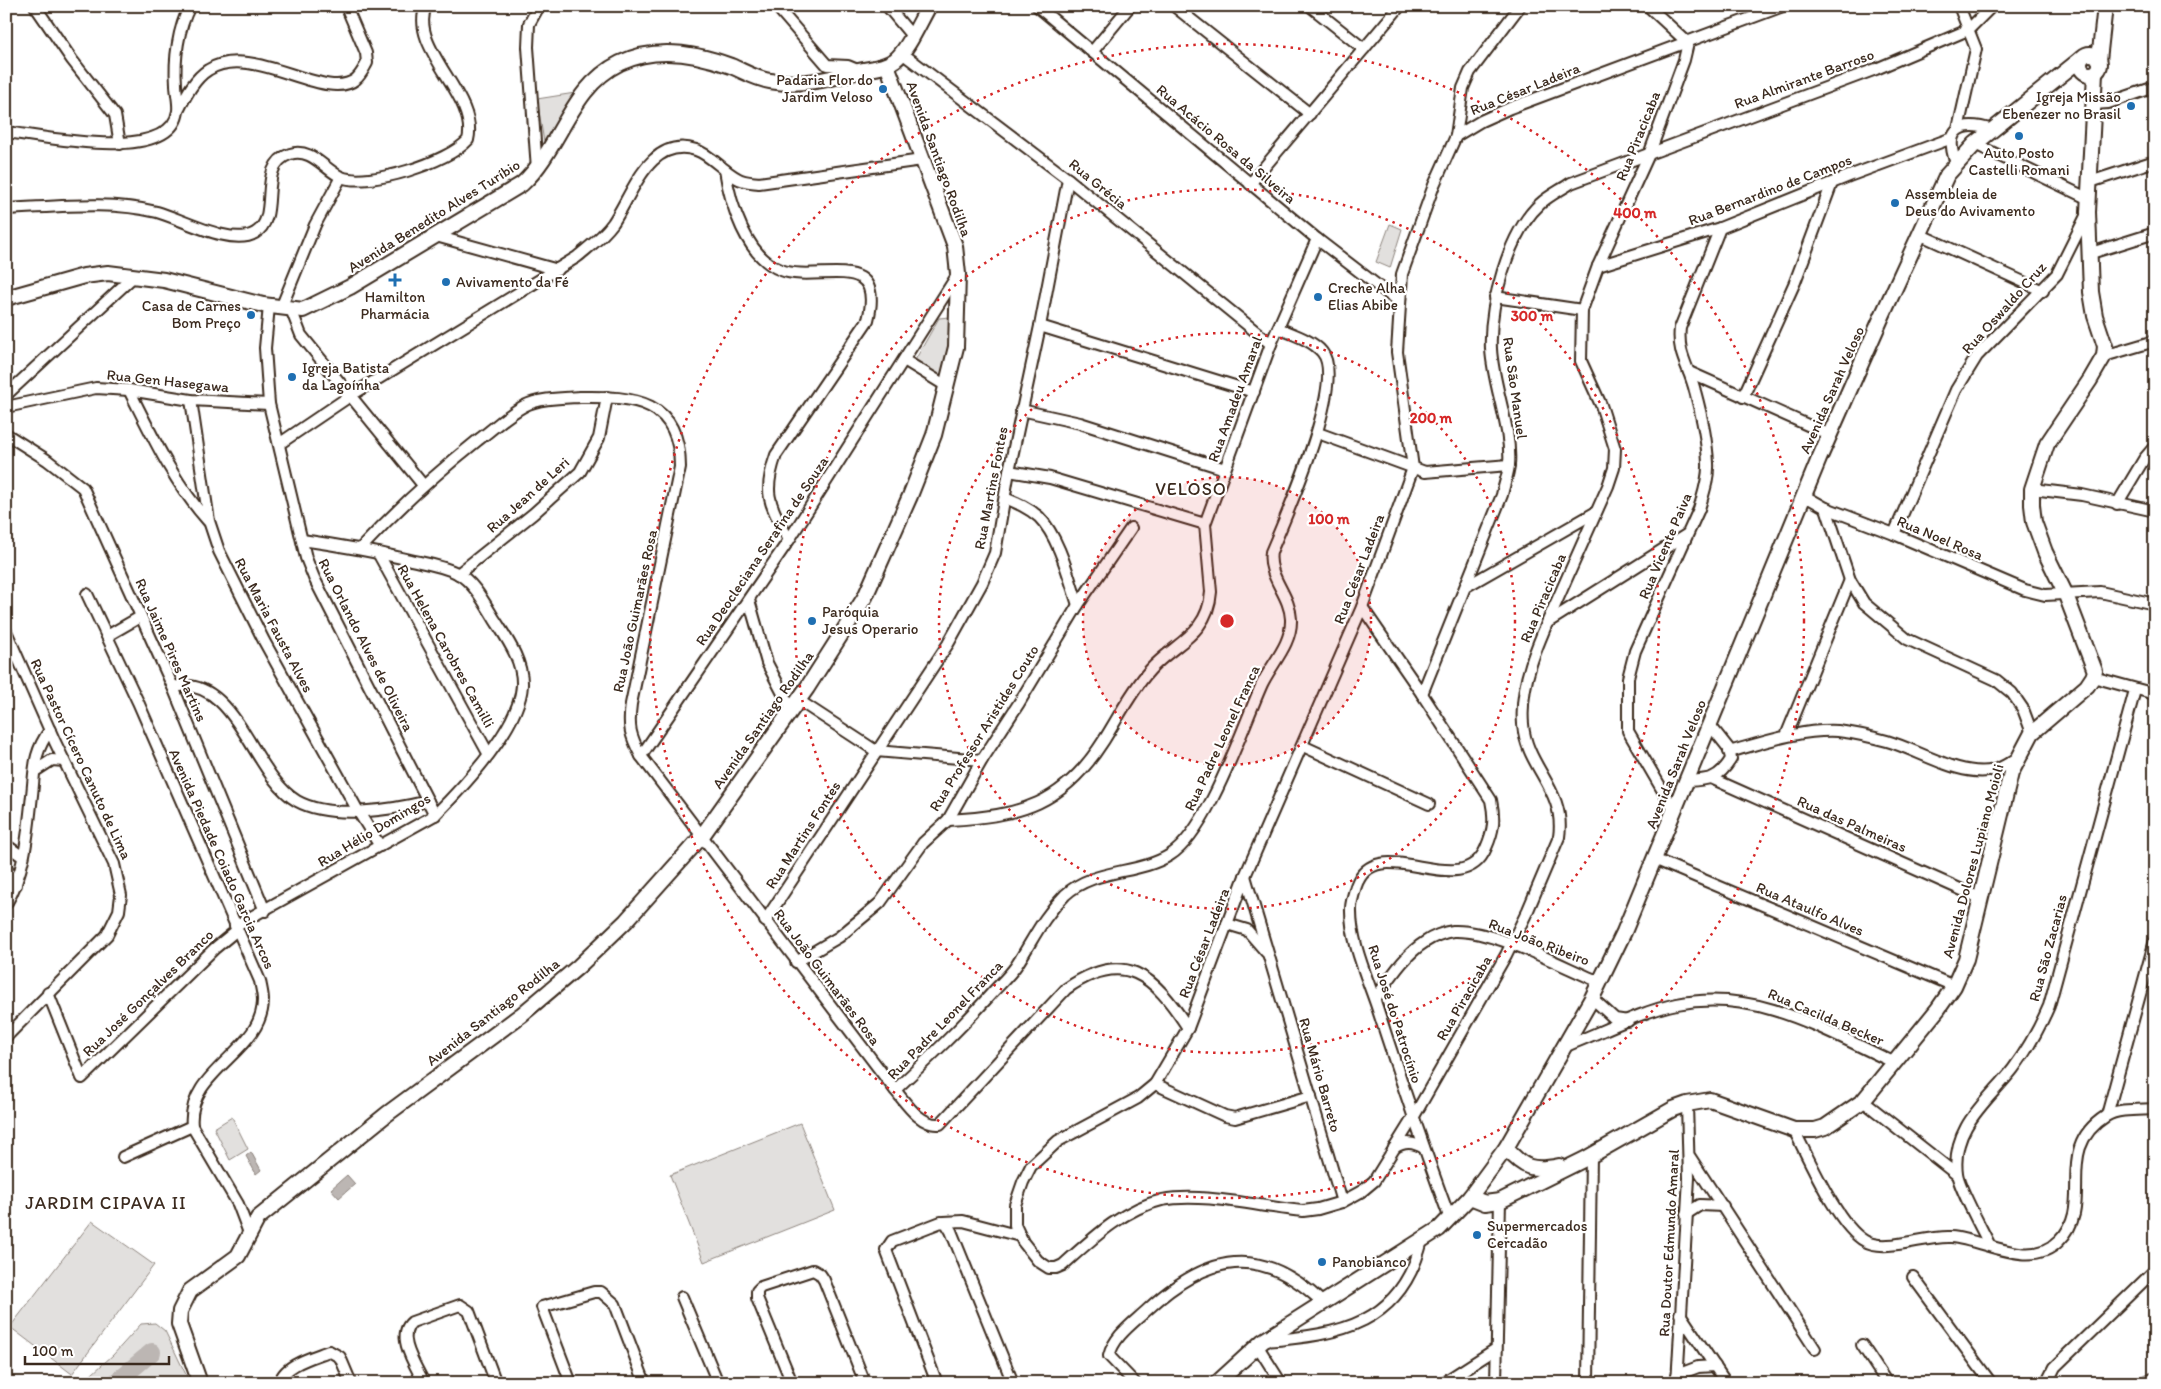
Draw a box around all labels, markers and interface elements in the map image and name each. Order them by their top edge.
street label: Rua Almirante Barroso [1732,45,1876,113]
street label: Rua César Ladeira [1468,59,1583,119]
place label: Padaria Flor do Jardim Veloso [776,71,873,106]
street label: Avenida Santiago Rodilha [902,79,976,239]
street label: Rua Acácio Rosa da Silveira [1153,80,1300,208]
marker: Padaria Flor do Jardim Veloso [877,83,889,95]
street label: Rua Piracicaba [1612,88,1664,184]
place label: Igreja Missão Ebenezer no Brasil [2002,88,2122,123]
marker: Igreja Missão Ebenezer no Brasil [2125,100,2137,112]
marker: Auto Posto Castelli Romani [2013,130,2025,142]
place label: Auto Posto Castelli Romani [1969,144,2069,179]
street label: Rua Bernardino de Campos [1686,150,1855,230]
street label: Rua Grécia [1065,155,1131,213]
street label: Avenida Benedito Alves Turíbio [345,156,523,276]
place label: Assembleia de Deus do Avivamento [1905,185,2035,220]
marker: Assembleia de Deus do Avivamento [1889,197,1901,209]
text: 400 m [1613,204,1657,222]
street label: Rua Oswaldo Cruz [1958,258,2050,358]
place label: Avivamento da Fé [456,273,569,291]
marker: Hamilton Pharmácia [389,274,401,286]
marker: Avivamento da Fé [440,276,452,288]
place label: Creche Alha Elias Abibe [1328,279,1405,314]
place label: Hamilton Pharmácia [360,288,430,323]
marker: Creche Alha Elias Abibe [1312,291,1324,303]
place label: Casa de Carnes Bom Preço [142,297,241,332]
text: 300 m [1511,307,1554,325]
marker: Casa de Carnes Bom Preço [245,309,257,321]
street label: Avenida Sarah Veloso [1796,324,1868,456]
street label: Rua Amadeu Amaral [1204,333,1266,465]
street label: Rua São Manuel [1499,336,1531,441]
place label: Igreja Batista da Lagoínha [302,359,390,394]
street label: Rua Gen Hasegawa [106,366,230,396]
marker: Igreja Batista da Lagoínha [286,371,298,383]
text: 200 m [1410,409,1453,427]
street label: Rua Martins Fontes [970,425,1012,551]
street label: Rua Jean de Leri [483,453,573,537]
street label: Rua Deocleciana Serafina de Souza [692,453,832,649]
district label: VELOSO [1155,478,1227,500]
street label: Rua Vicente Paiva [1635,490,1696,602]
text: 100 m [1308,510,1350,528]
street label: Rua César Ladeira [1330,511,1388,627]
street label: Rua Noel Rosa [1894,512,1986,564]
street label: Rua João Guimarães Rosa [609,528,661,694]
street label: Rua Piracicaba [1516,550,1570,645]
street label: Rua Maria Fausta Alves [231,555,317,696]
street label: Rua Orlando Alves de Oliveira [314,556,418,735]
street label: Rua Helena Carobres Camilli [394,561,498,731]
street label: Rua Jaime Pires Martins [131,576,211,725]
place label: Paróquia Jesus Operario [822,603,918,638]
centre of rings [1218,612,1236,630]
marker: Paróquia Jesus Operario [806,615,818,627]
street label: Rua Professor Aristides Couto [925,641,1043,815]
street label: Avenida Santiago Rodilha [709,647,818,792]
street label: Rua Pastor Cícero Canuto de Lima [27,656,136,862]
street label: Rua Padre Leonel Franca [1180,662,1264,814]
street label: Avenida Sarah Veloso [1642,697,1710,831]
street label: Avenida Piedade Coiado Garcia Arcos [165,746,279,972]
street label: Avenida Dolores Lupiano Moioli [1938,762,2008,960]
street label: Rua Martins Fontes [761,777,845,892]
street label: Rua Hélio Domingos [314,789,434,871]
street label: Rua das Palmeiras [1794,792,1910,856]
street label: Rua Ataulfo Alves [1753,878,1867,940]
street label: Rua César Ladeira [1175,885,1233,1001]
street label: Rua São Zacarias [2025,892,2071,1004]
street label: Rua João Guimarães Rosa [770,905,884,1049]
street label: Rua João Ribeiro [1486,914,1592,970]
street label: Rua José Gonçalves Branco [79,926,217,1060]
street label: Rua José do Patrocínio [1364,942,1426,1086]
street label: Rua Piracicaba [1432,952,1496,1044]
street label: Avenida Santiago Rodilha [423,954,563,1070]
street label: Rua Padre Leonel Franca [883,957,1007,1083]
street label: Rua Cacilda Becker [1765,984,1887,1050]
street label: Rua Mário Barreto [1295,1016,1345,1134]
street label: Rua Doutor Edmundo Amaral [1655,1148,1683,1337]
district label: JARDIM CIPAVA II [25,1192,187,1214]
place label: Supermercados Cercadão [1487,1217,1588,1252]
marker: Supermercados Cercadão [1471,1229,1483,1241]
place label: Panobianco [1332,1253,1407,1271]
marker: Panobianco [1316,1256,1328,1268]
scale bar [25,1334,169,1366]
text: 100 m [32,1342,74,1360]

